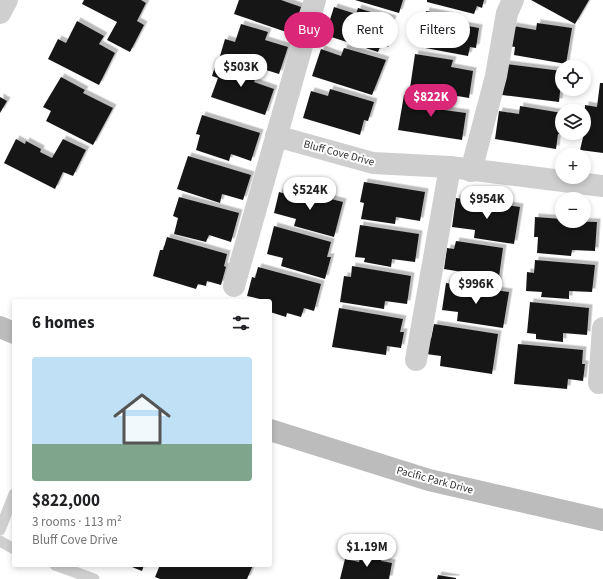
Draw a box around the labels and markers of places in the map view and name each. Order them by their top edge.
pin: $503K [213,54,269,88]
pin: $822K [403,84,459,118]
pin: $524K [282,177,338,211]
pin: $954K [459,186,515,220]
pin: $996K [448,271,504,305]
pin: $1.19M [334,534,400,568]

